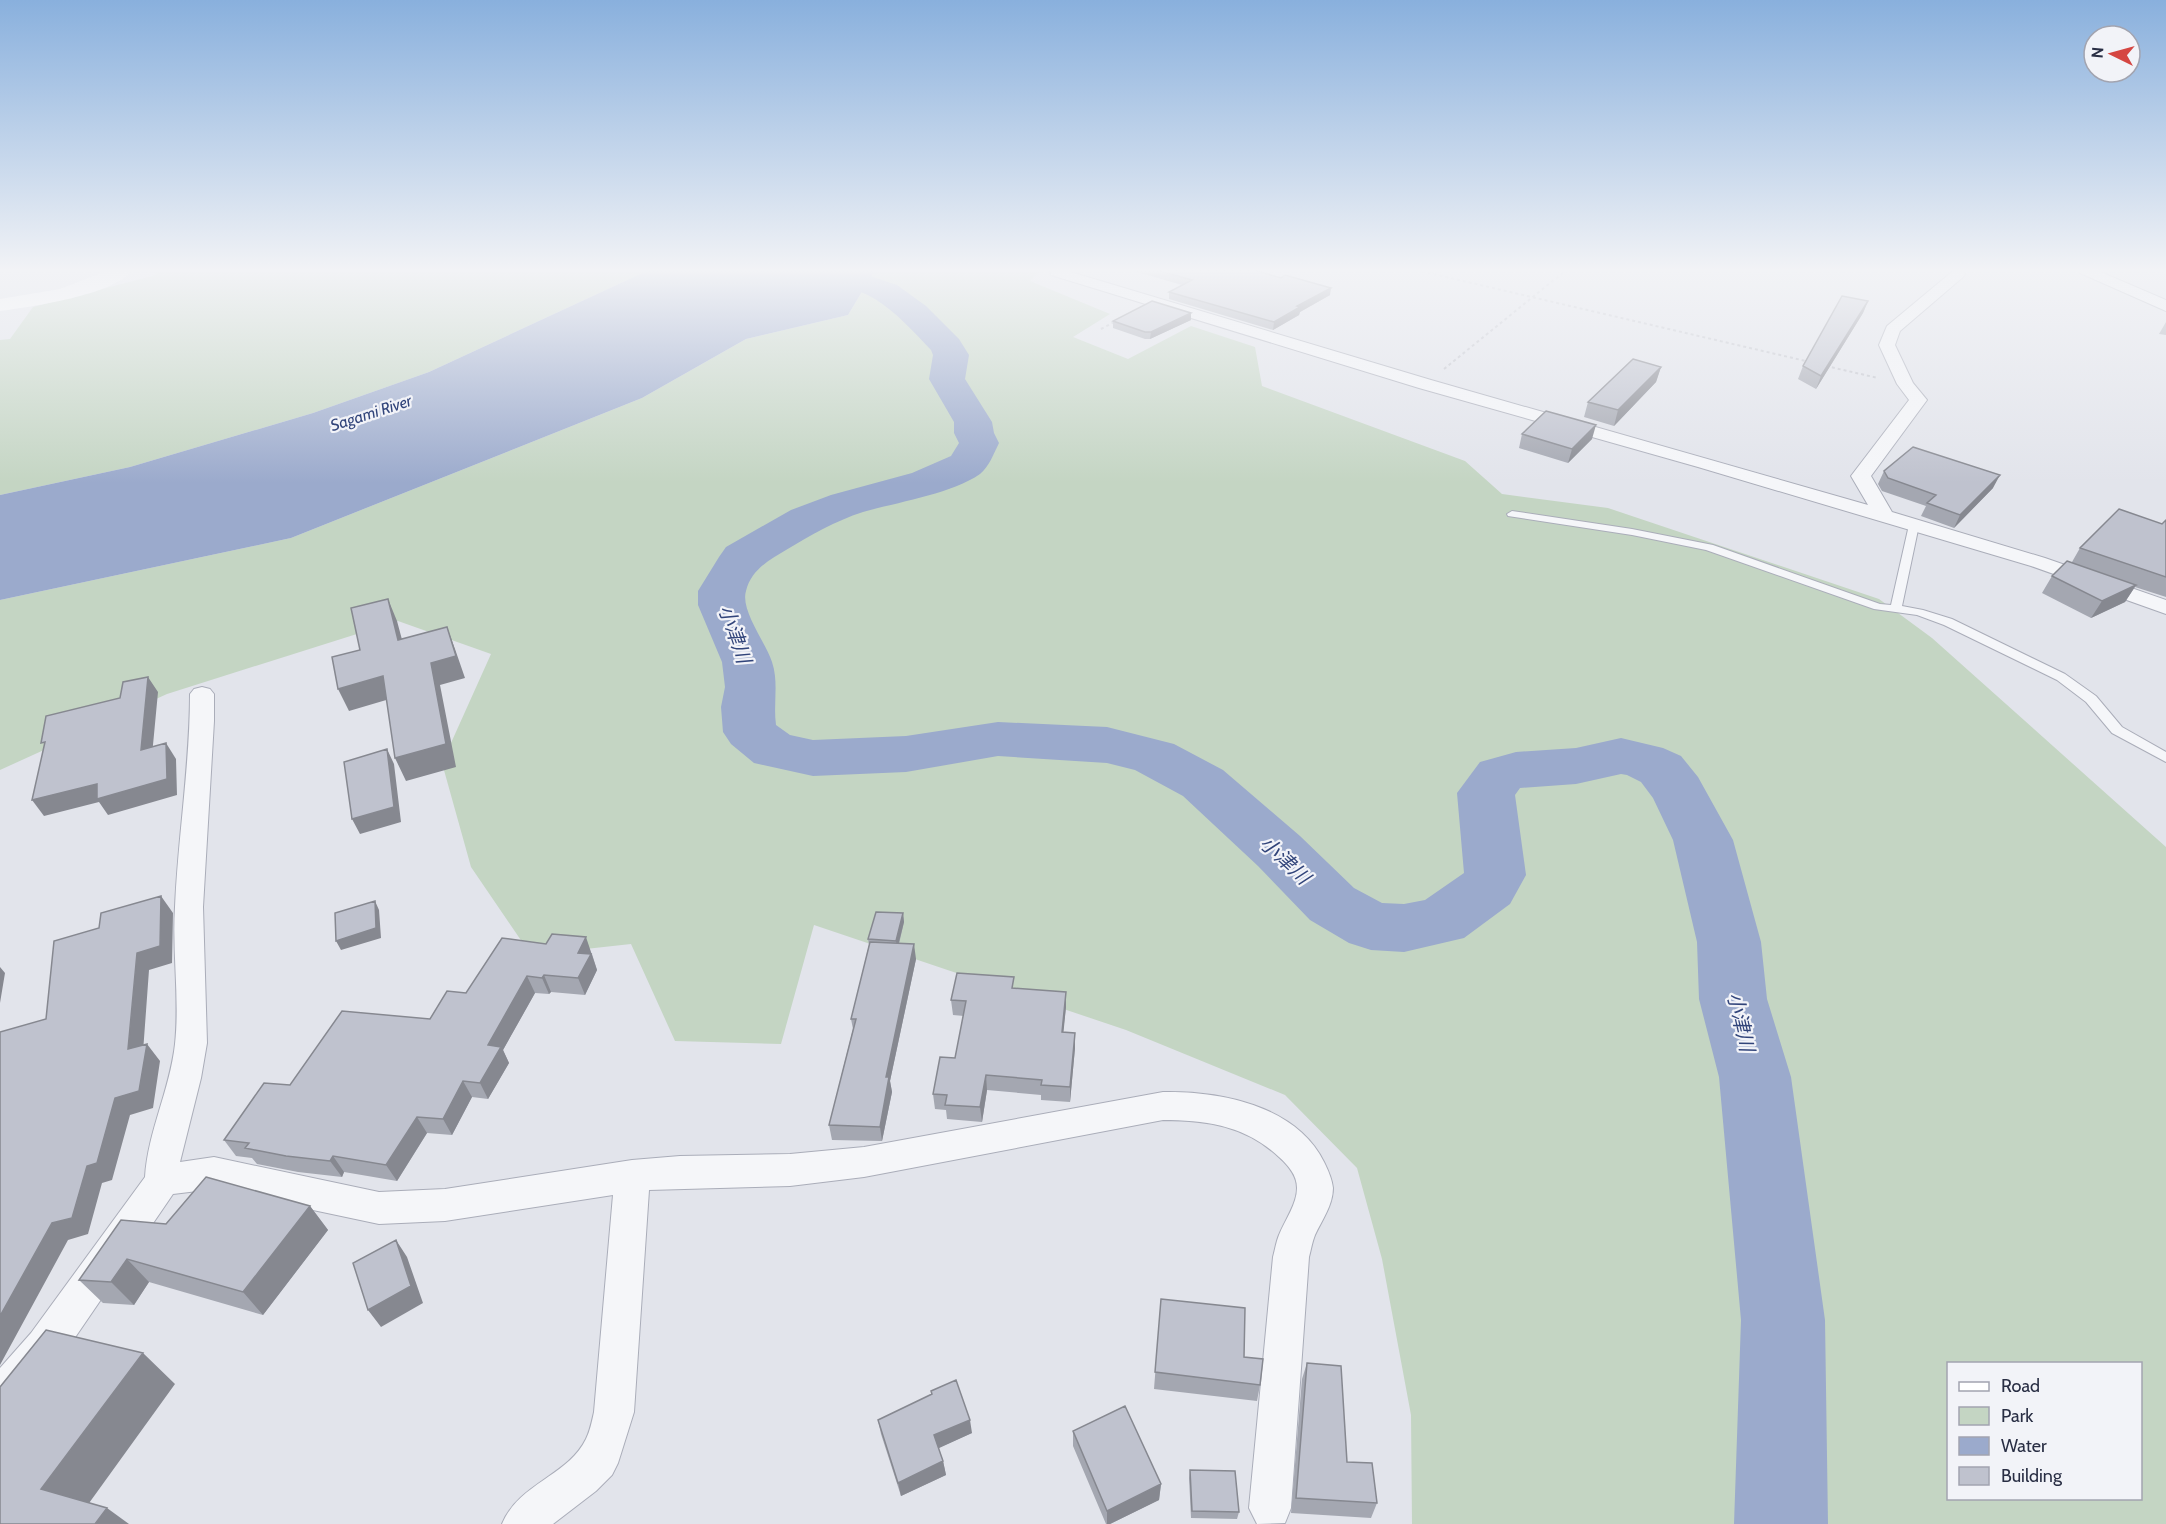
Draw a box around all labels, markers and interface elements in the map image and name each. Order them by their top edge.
north arrow [2082,24,2142,84]
text: N [2088,46,2108,59]
water label: Sagami River [328,391,415,435]
water label: 小津川 [714,602,757,668]
water label: 小津川 [1255,831,1317,891]
water label: 小津川 [1723,990,1760,1056]
legend [1947,1362,2142,1500]
text: Road [2001,1375,2040,1397]
text: Park [2001,1405,2034,1427]
text: Water [2001,1435,2047,1457]
text: Building [2001,1465,2063,1487]

